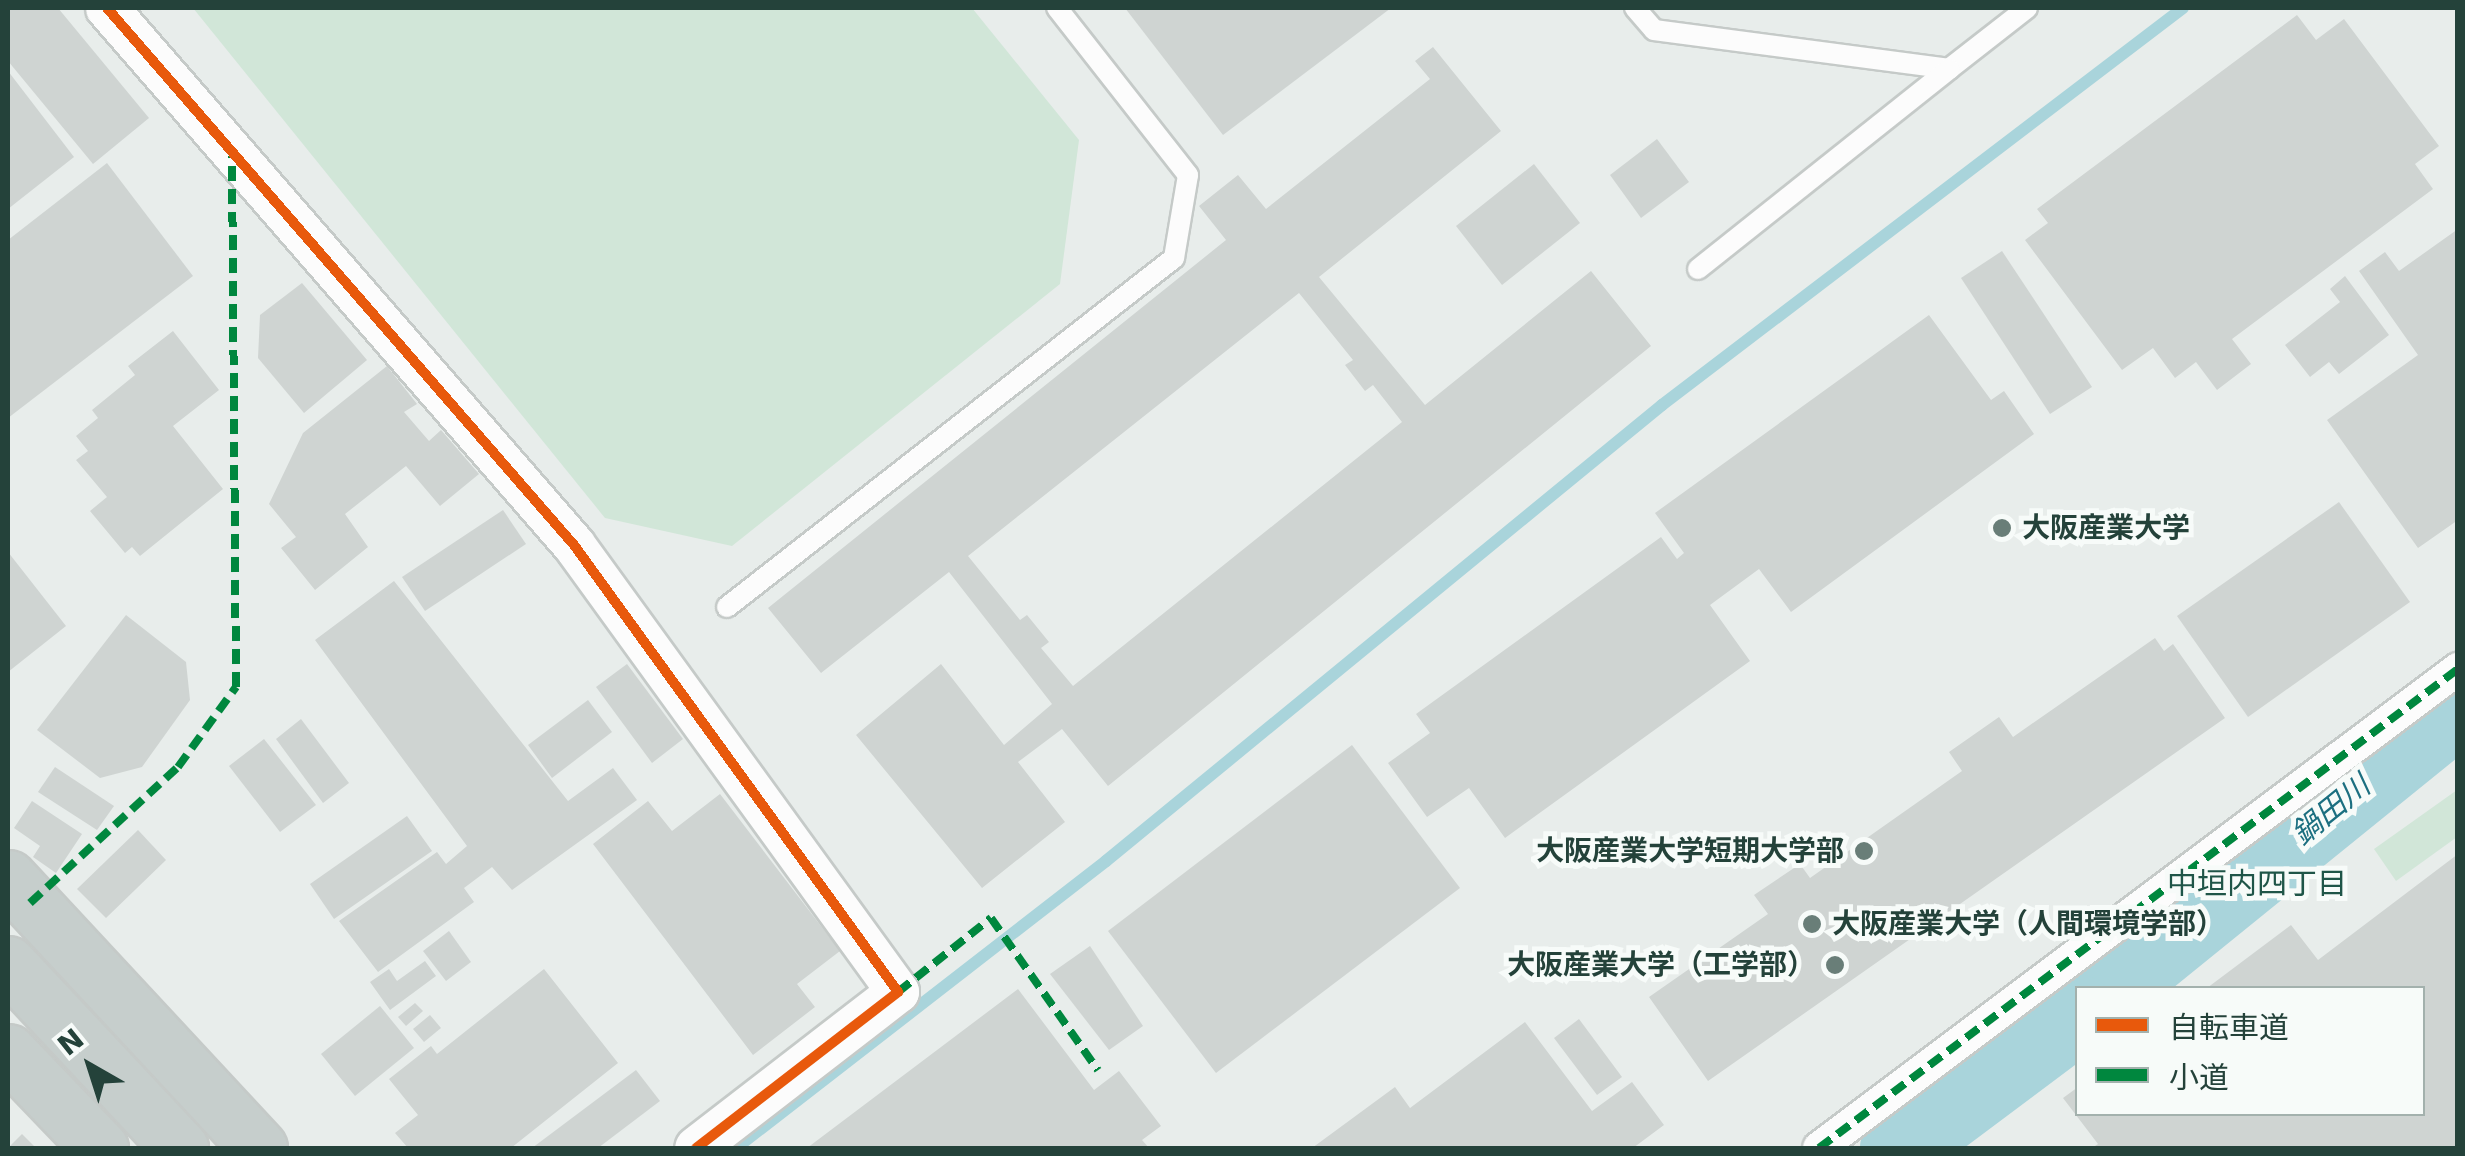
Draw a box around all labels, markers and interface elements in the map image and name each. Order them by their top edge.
place label: 大阪産業大学 [2022,511,2190,545]
marker: 大阪産業大学 [1991,517,2013,539]
water label: 鍋田川 [2285,768,2377,852]
place label: 大阪産業大学短期大学部 [1536,834,1844,868]
marker: 大阪産業大学短期大学部 [1853,840,1875,862]
district label: 中垣内四丁目 [2167,866,2347,902]
place label: 大阪産業大学（人間環境学部） [1832,907,2224,941]
marker: 大阪産業大学（人間環境学部） [1801,913,1823,935]
place label: 大阪産業大学（工学部） [1507,948,1815,982]
marker: 大阪産業大学（工学部） [1824,954,1846,976]
legend [2075,986,2425,1116]
text: 自転車道 [2169,1010,2289,1045]
north arrow [40,1016,140,1116]
text: N [51,1022,90,1062]
text: 小道 [2169,1060,2229,1095]

